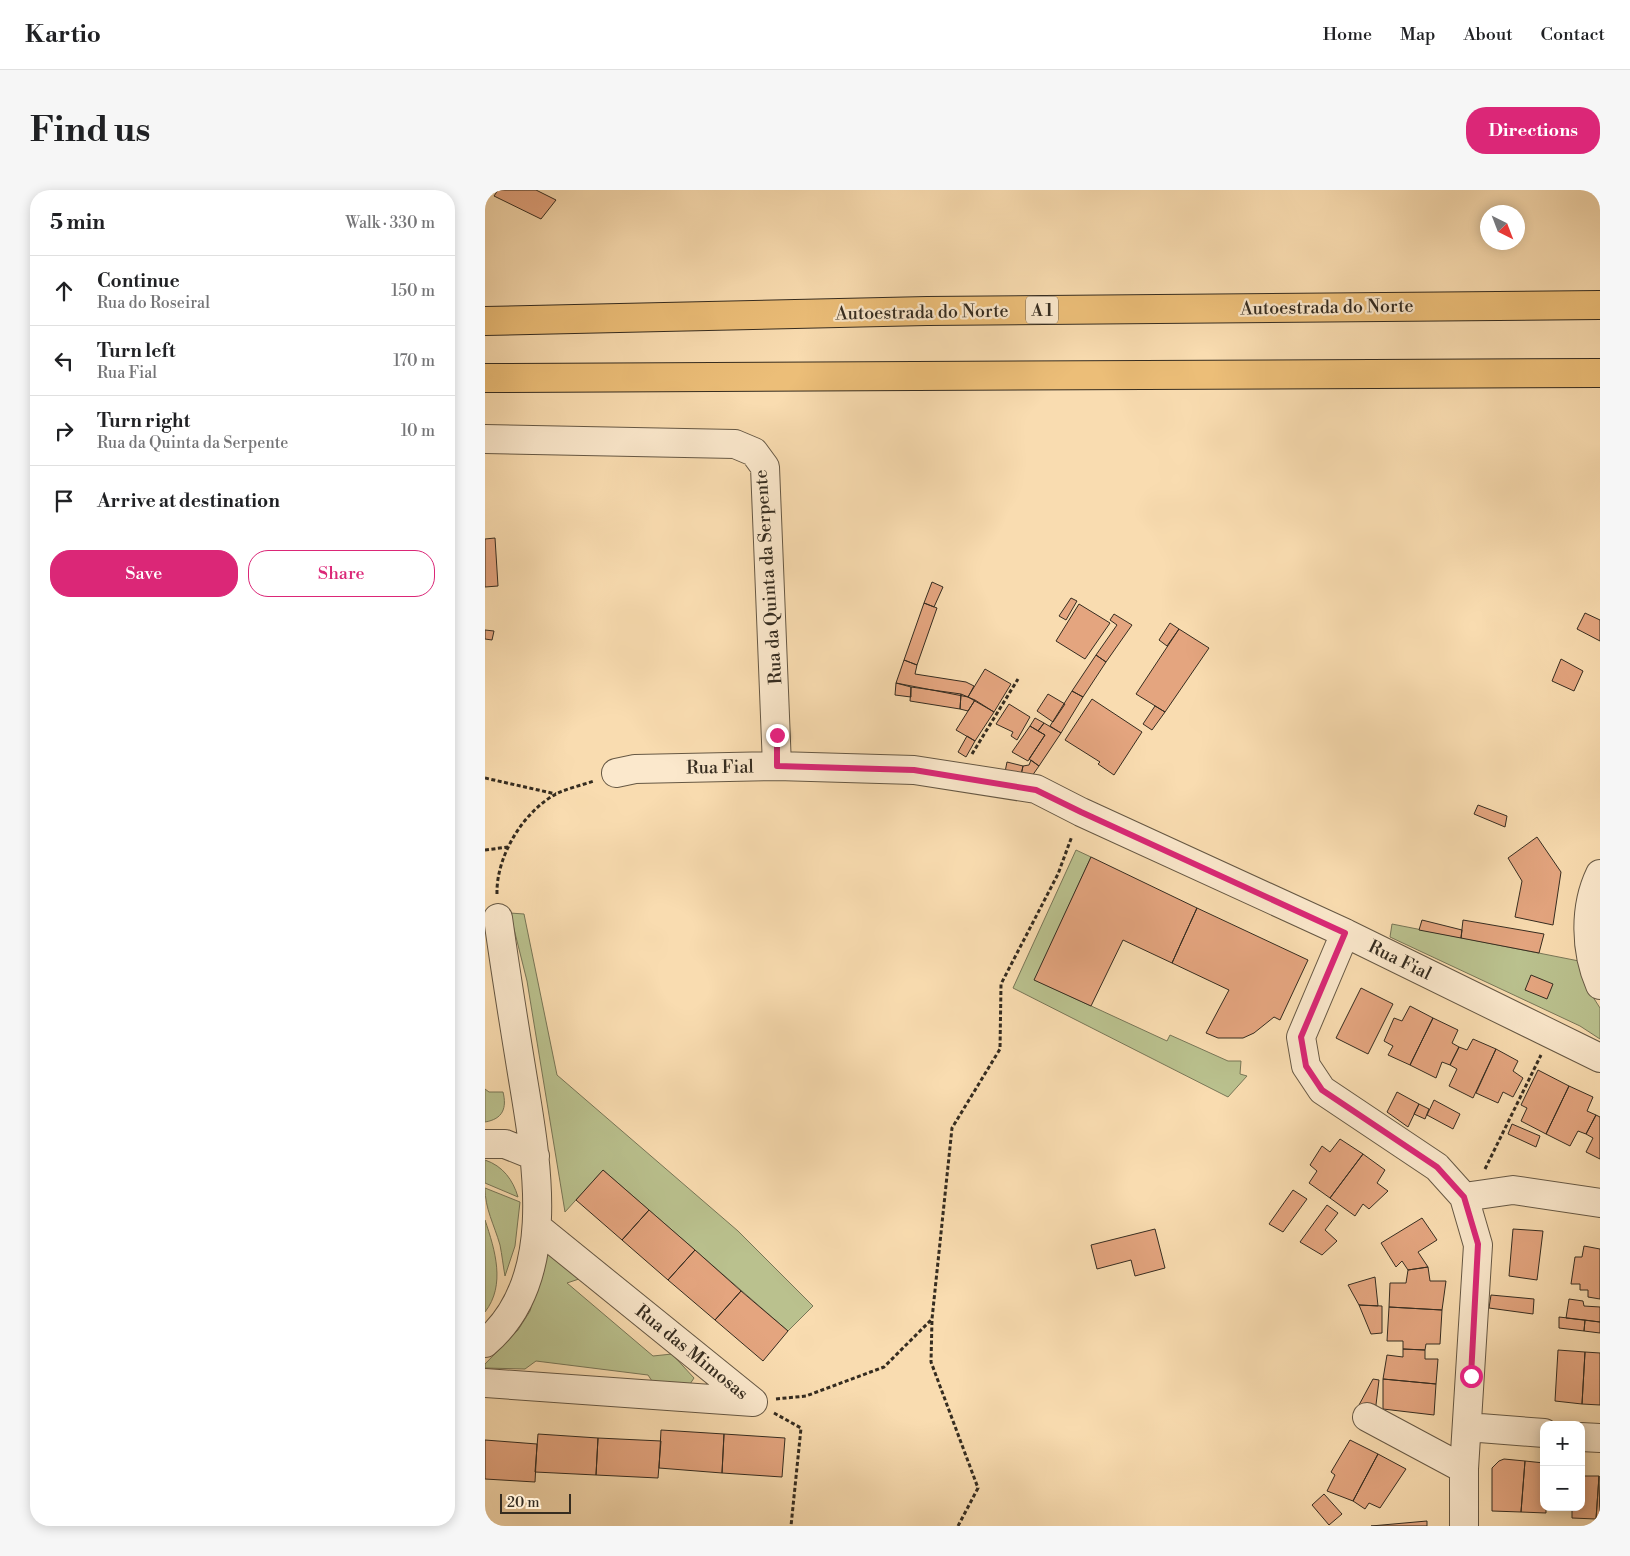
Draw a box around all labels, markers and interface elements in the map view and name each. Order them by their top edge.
text: Kartio [25,20,101,50]
text: Home [1323,23,1372,46]
text: Map [1400,23,1436,46]
text: About [1464,23,1513,46]
text: Contact [1541,23,1605,46]
button: Directions [1466,107,1600,154]
text: Find us [30,109,150,152]
north arrow [1480,205,1525,250]
text: 5 min [50,210,105,236]
text: Walk · 330 m [345,213,435,233]
text: Continue [97,269,180,293]
icon: ahead [50,277,78,305]
text: 150 m [391,281,435,301]
text: Rua do Roseiral [97,293,210,313]
street label: Autoestrada do Norte [1239,294,1414,321]
road number: A 1 [1026,296,1058,324]
street label: Autoestrada do Norte [834,299,1009,326]
text: Turn left [97,339,176,363]
icon: left [50,347,78,375]
text: 170 m [393,351,435,371]
text: Rua Fial [97,363,157,383]
text: Turn right [97,409,190,433]
icon: right [50,417,78,445]
text: 10 m [401,421,435,441]
text: Rua da Quinta da Serpente [97,433,288,453]
street label: Rua da Quinta da Serpente [750,469,787,685]
icon: arrive [50,487,78,515]
text: Arrive at destination [97,489,280,513]
button: Save [50,550,238,597]
button: Share [248,550,435,597]
route end [766,724,789,747]
street label: Rua Fial [686,755,755,780]
street label: Rua Fial [1364,935,1436,986]
street label: Rua das Mimosas [630,1300,753,1405]
route start [1460,1365,1483,1388]
map controls [1540,1421,1585,1511]
button: + [1540,1421,1585,1466]
button: − [1540,1466,1585,1511]
scale bar [500,1491,571,1514]
text: 20 m [507,1494,539,1512]

